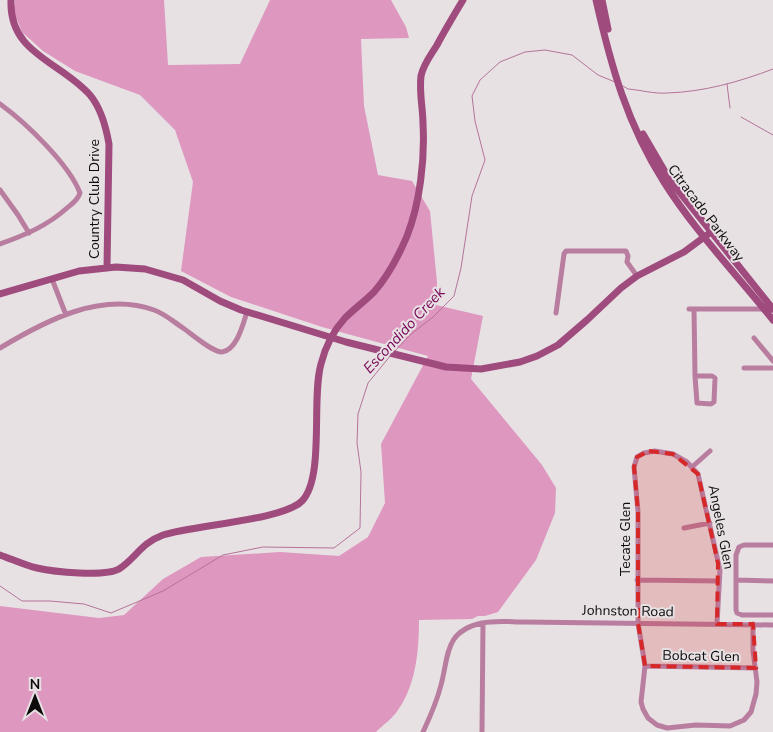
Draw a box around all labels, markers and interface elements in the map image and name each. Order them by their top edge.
street label: Country Club Drive [85,139,104,259]
street label: Citracado Parkway [663,160,749,266]
water label: Escondido Creek [359,282,450,378]
street label: Angeles Glen [704,483,738,571]
street label: Tecate Glen [616,502,635,576]
street label: Johnston Road [581,601,674,621]
street label: Bobcat Glen [662,646,740,666]
north arrow [10,672,60,722]
text: N [30,675,40,694]

